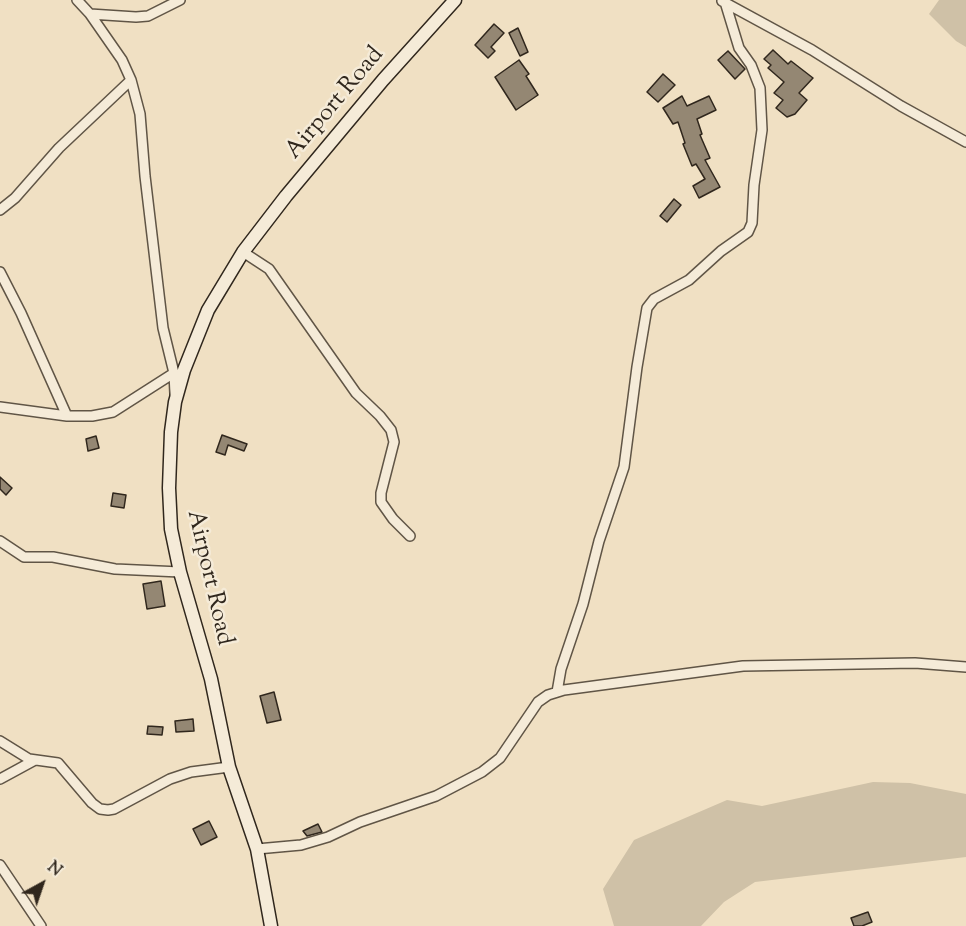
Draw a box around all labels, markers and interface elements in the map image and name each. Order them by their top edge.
street label: Airport Road [281,42,391,166]
street label: Airport Road [178,508,238,648]
north arrow [12,854,72,914]
text: N [42,857,66,883]

